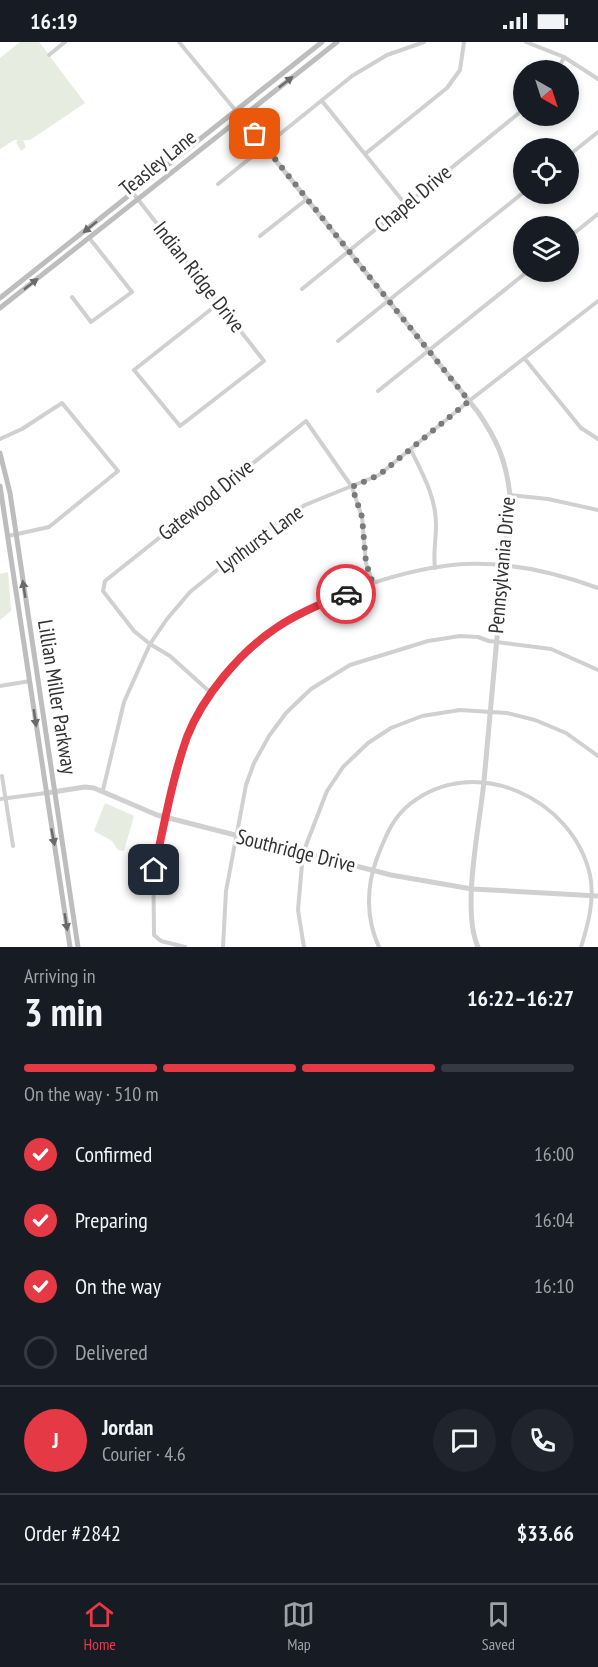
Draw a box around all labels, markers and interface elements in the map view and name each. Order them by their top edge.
text: 16:19 [30,7,78,35]
north arrow [513,60,579,126]
map controls [513,60,579,282]
one-way arrow [278,75,294,88]
pin [229,108,280,159]
icon: bag [238,117,271,150]
street label: Teasley Lane [114,123,202,202]
button: locate [513,138,579,204]
street label: Chapel Drive [369,159,457,239]
street label: Indian Ridge Drive [148,216,251,338]
button: layers [513,216,579,282]
one-way arrow [82,221,98,234]
one-way arrow [23,278,39,290]
street label: Gatewood Drive [153,453,259,546]
street label: Pennsylvania Drive [482,495,521,634]
street label: Lynhurst Lane [211,498,308,579]
courier [316,564,376,624]
icon: car [330,578,363,611]
one-way arrow [20,579,29,598]
street label: Lillian Miller Parkway [32,618,83,776]
one-way arrow [30,709,39,728]
street label: Southridge Drive [234,823,359,878]
one-way arrow [49,828,58,847]
pin [128,844,179,895]
icon: home [137,853,170,886]
one-way arrow [62,913,71,932]
text: Arriving in [24,963,96,989]
text: 16:22–16:27 [467,984,574,1012]
text: 3 min [24,986,103,1037]
text: On the way · 510 m [24,1081,159,1107]
icon: check [24,1138,57,1171]
text: Confirmed [75,1140,152,1168]
text: 16:00 [534,1141,574,1167]
icon: check [24,1204,57,1237]
text: Preparing [75,1206,148,1234]
text: 16:04 [534,1207,574,1233]
icon: check [24,1270,57,1303]
text: On the way [75,1272,161,1300]
text: 16:10 [534,1273,574,1299]
text: Delivered [75,1338,148,1366]
button: chat [433,1409,496,1472]
button: phone [511,1409,574,1472]
text: Jordan [102,1413,153,1441]
text: J [52,1426,59,1454]
text: Courier · 4.6 [102,1441,186,1467]
text: Order #2842 [24,1519,121,1547]
text: $33.66 [517,1519,574,1547]
tab: Home [83,1598,116,1654]
tab: Map [282,1598,315,1654]
tab: Saved [482,1598,515,1654]

